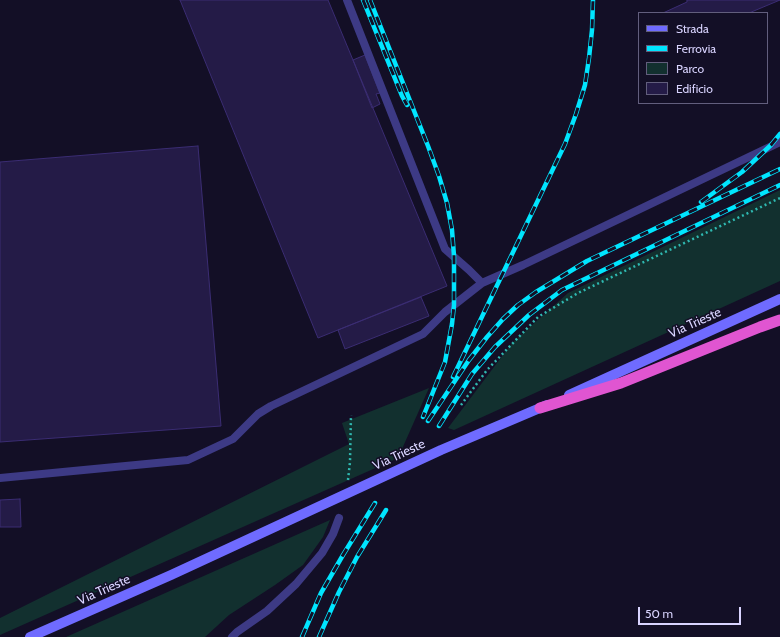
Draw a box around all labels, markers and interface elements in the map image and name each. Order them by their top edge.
legend [638,12,768,104]
text: Strada [676,21,709,36]
text: Ferrovia [676,41,716,56]
text: Parco [676,61,704,76]
text: Edificio [676,81,713,96]
street label: Via Trieste [666,304,724,342]
street label: Via Trieste [370,436,428,474]
street label: Via Trieste [75,571,133,609]
scale bar [640,599,743,625]
text: 50 m [645,606,673,621]

